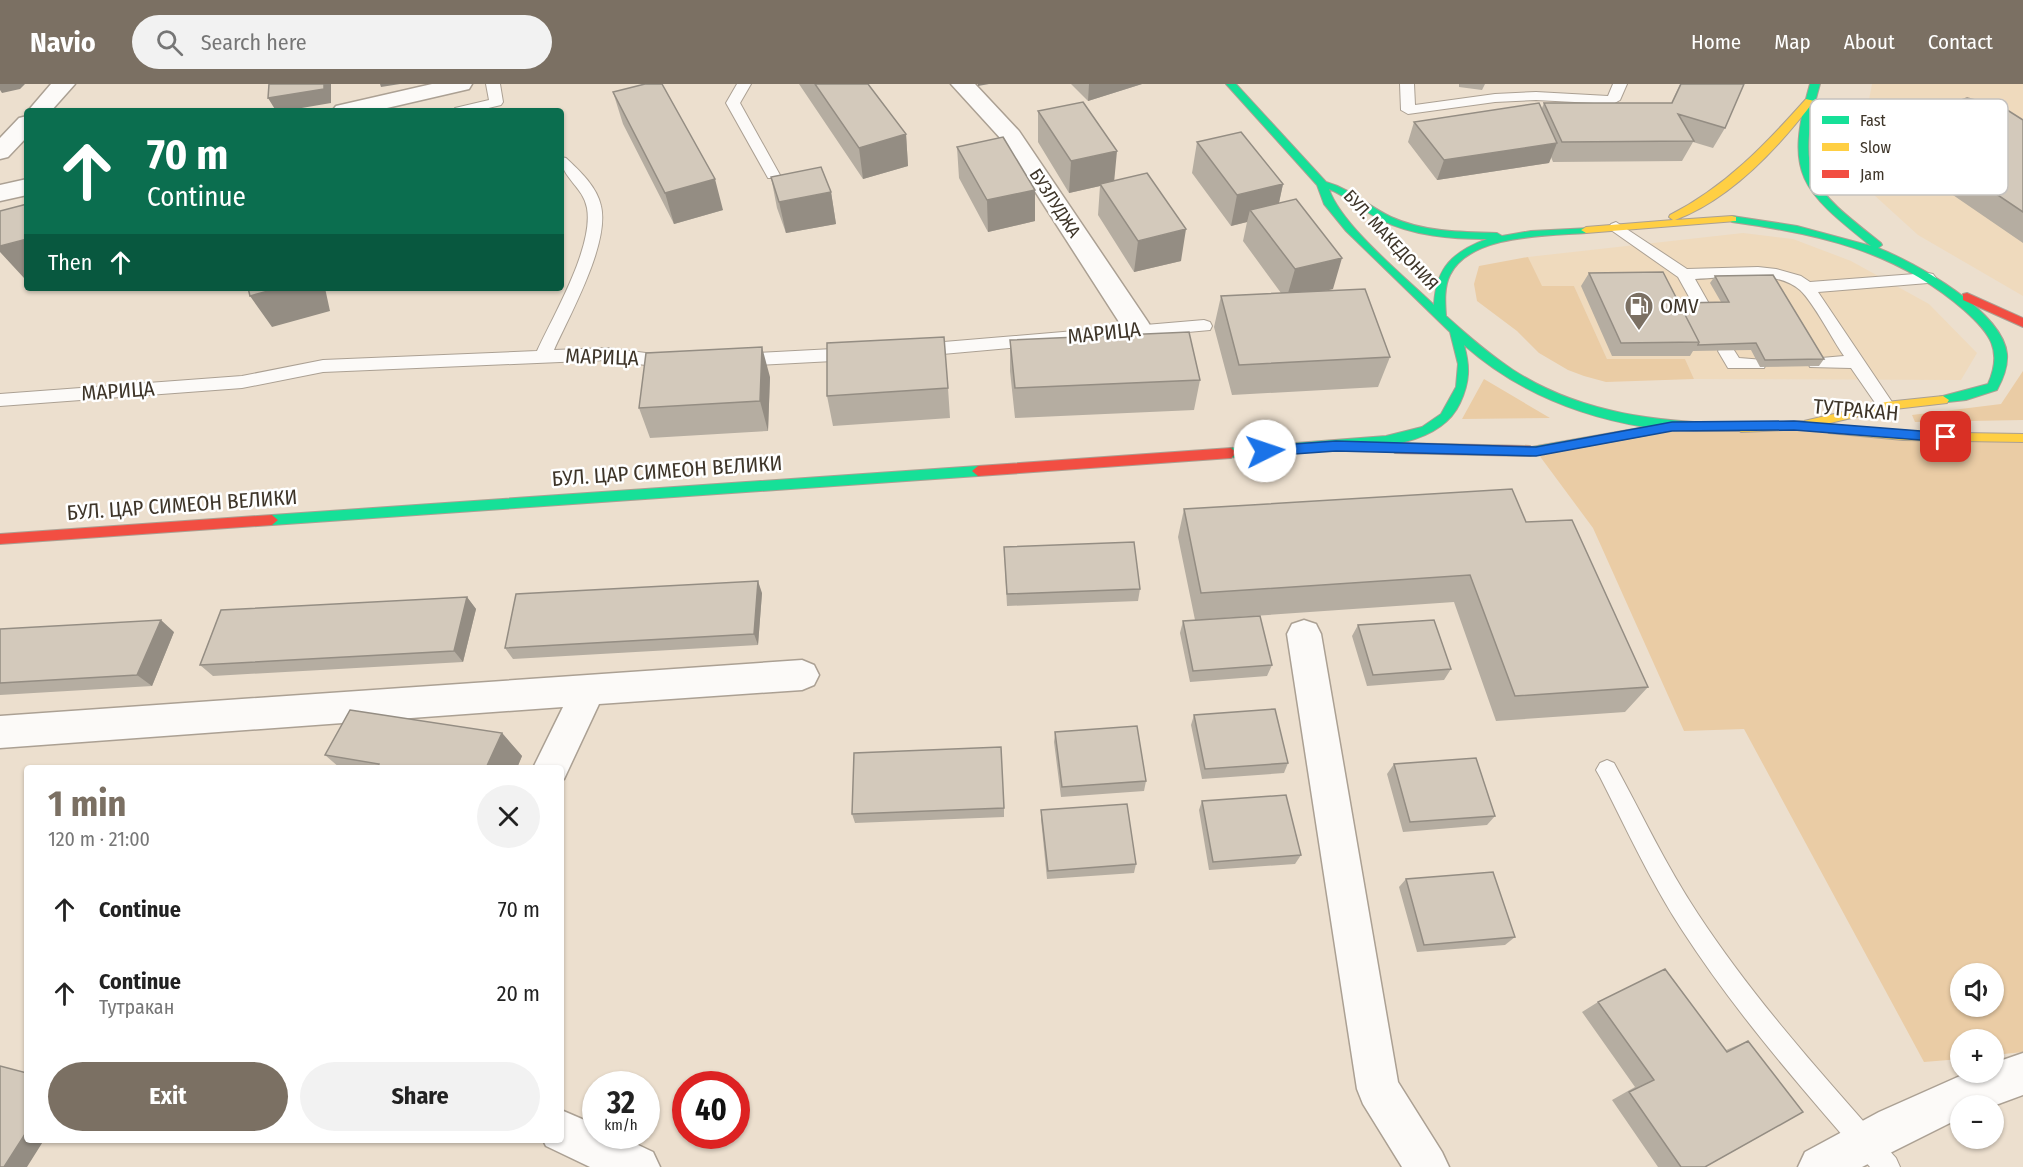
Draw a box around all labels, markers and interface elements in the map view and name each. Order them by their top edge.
search box [132,15,552,69]
text: Navio [30,26,96,59]
icon: search [153,26,186,59]
text: Search here [201,29,307,56]
text: Home [1691,29,1741,55]
text: Map [1774,29,1811,55]
text: About [1844,29,1895,55]
text: Contact [1928,29,1993,55]
legend [1810,99,2008,195]
text: Fast [1860,111,1887,130]
text: 70 m [147,130,228,180]
icon: ahead [48,132,126,210]
text: Slow [1860,138,1891,157]
street label: БУЗЛУДЖА [1025,164,1086,242]
text: Jam [1860,165,1885,184]
text: Continue [147,181,246,213]
street label: БУЛ. МАКЕДОНИЯ [1339,185,1443,295]
icon: ahead [104,246,137,279]
text: Then [48,249,92,276]
fuel station icon: OMV [1623,290,1655,332]
place label: OMV [1660,293,1699,319]
street label: МАРИЦА [1066,316,1142,350]
street label: МАРИЦА [565,343,639,371]
street label: МАРИЦА [80,375,156,407]
street label: ТУТРАКАН [1812,393,1900,427]
pin [1920,411,1971,462]
position arrow [1233,419,1297,483]
icon: arrive [1929,420,1962,453]
street label: БУЛ. ЦАР СИМЕОН ВЕЛИКИ [551,450,783,492]
street label: БУЛ. ЦАР СИМЕОН ВЕЛИКИ [66,484,298,526]
text: 1 min [48,782,126,826]
button: close [477,785,540,848]
text: 120 m · 21:00 [48,827,150,851]
icon: ahead [48,893,81,926]
text: Continue [99,896,181,923]
text: 70 m [498,896,540,923]
map controls [1950,963,2004,1149]
button: sound [1950,963,2004,1017]
text: Continue [99,968,181,995]
icon: ahead [48,977,81,1010]
text: 20 m [497,980,540,1007]
text: Тутракан [99,995,174,1019]
button: + [1950,1029,2004,1083]
button: Exit [48,1062,288,1131]
button: Share [300,1062,540,1131]
speed limit sign: 40 [672,1071,750,1149]
text: 32 [607,1085,635,1121]
button: − [1950,1095,2004,1149]
text: km/h [604,1116,638,1134]

